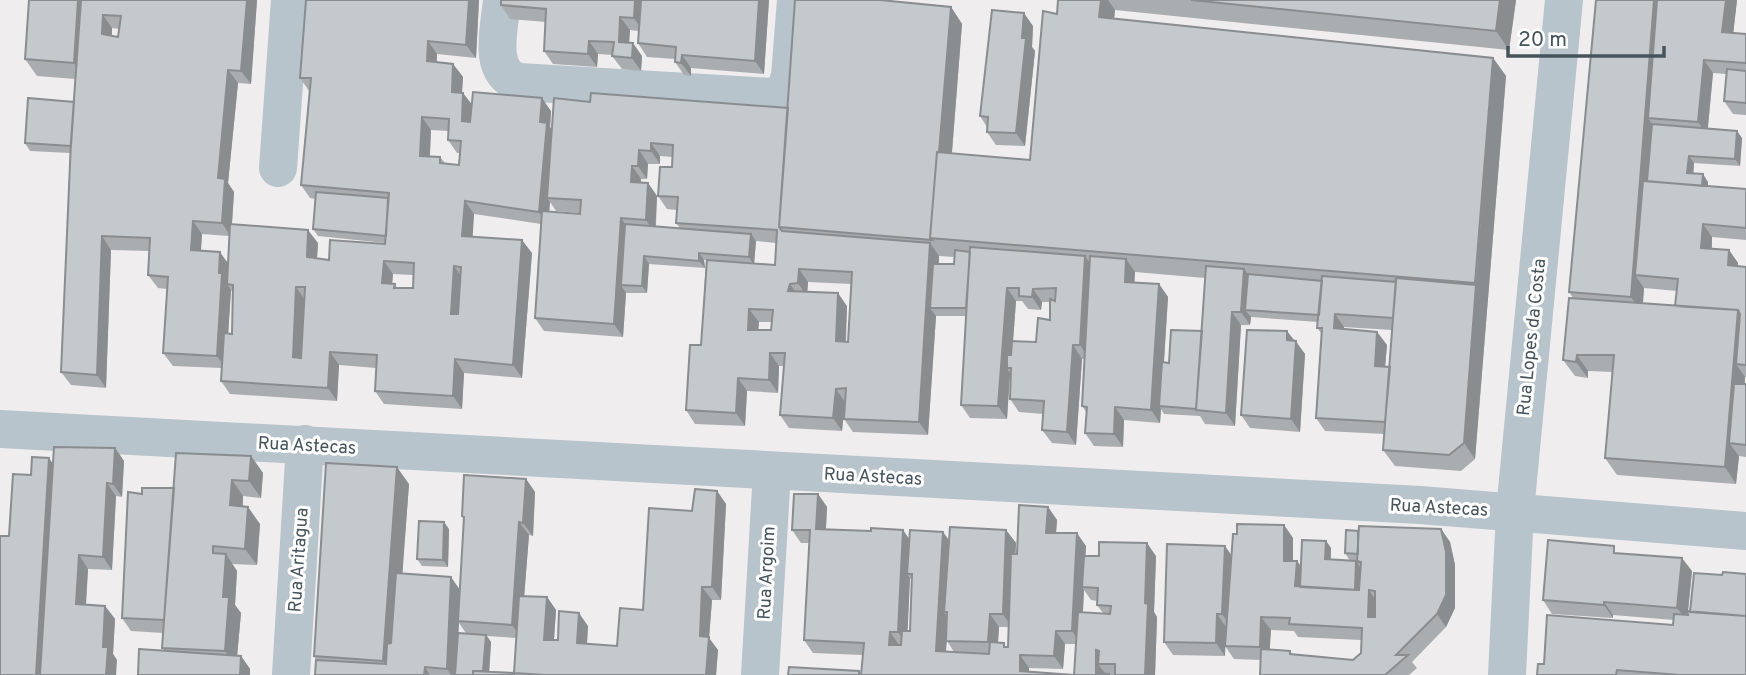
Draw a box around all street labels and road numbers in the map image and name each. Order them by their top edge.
street label: Rua Lopes da Costa [1513,257,1552,417]
street label: Rua Astecas [257,432,357,461]
street label: Rua Astecas [823,463,923,492]
street label: Rua Astecas [1389,494,1489,523]
street label: Rua Aritagua [284,507,315,613]
street label: Rua Argoim [754,526,781,620]

